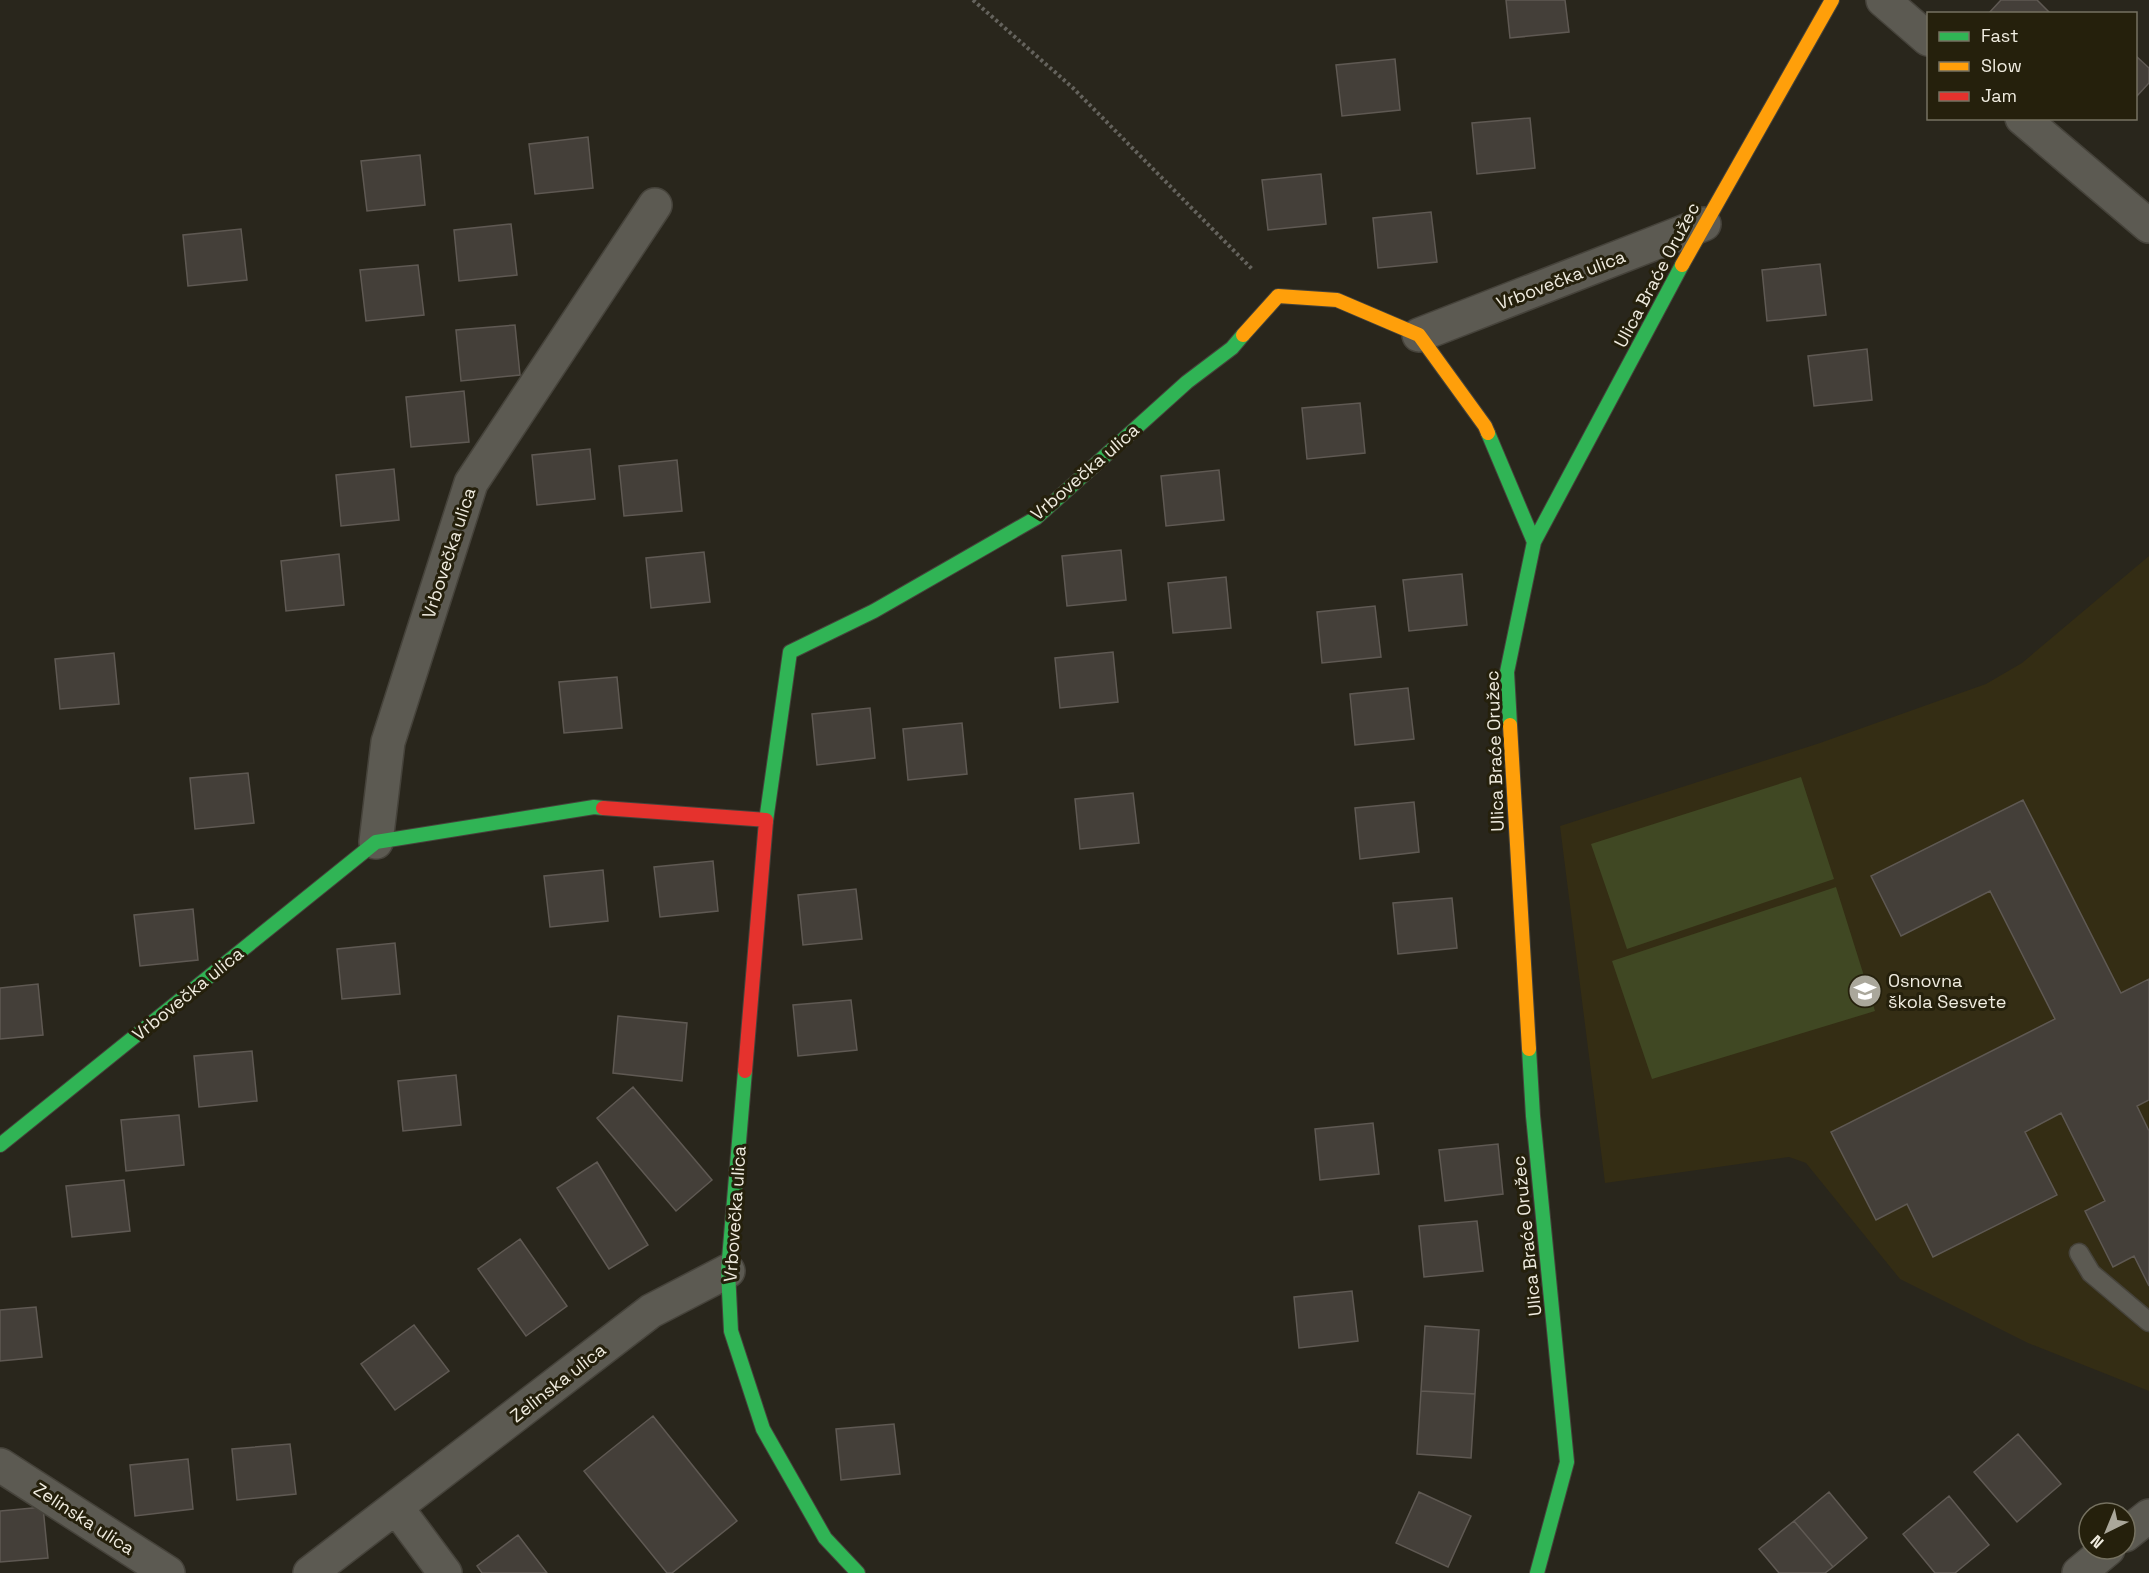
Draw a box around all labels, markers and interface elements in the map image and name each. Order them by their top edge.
legend [1927,12,2137,120]
text: Fast [1981,24,2018,47]
text: Slow [1981,54,2022,77]
text: Jam [1981,84,2017,107]
street label: Ulica Braće Oružec [1609,198,1705,351]
street label: Vrbovečka ulica [1493,244,1629,315]
street label: Vrbovečka ulica [1026,418,1144,525]
street label: Vrbovečka ulica [417,484,481,621]
street label: Ulica Braće Oružec [1480,670,1509,832]
street label: Vrbovečka ulica [127,942,248,1045]
place label: Osnovna škola Sesvete [1888,969,2006,1013]
school or university icon: Osnovna škola Sesvete [1847,973,1883,1009]
street label: Vrbovečka ulica [718,1145,751,1283]
street label: Ulica Braće Oružec [1507,1155,1546,1317]
street label: Zelinska ulica [505,1338,610,1427]
street label: Zelinska ulica [30,1477,139,1560]
north arrow [2077,1501,2137,1561]
text: N [2086,1530,2108,1553]

